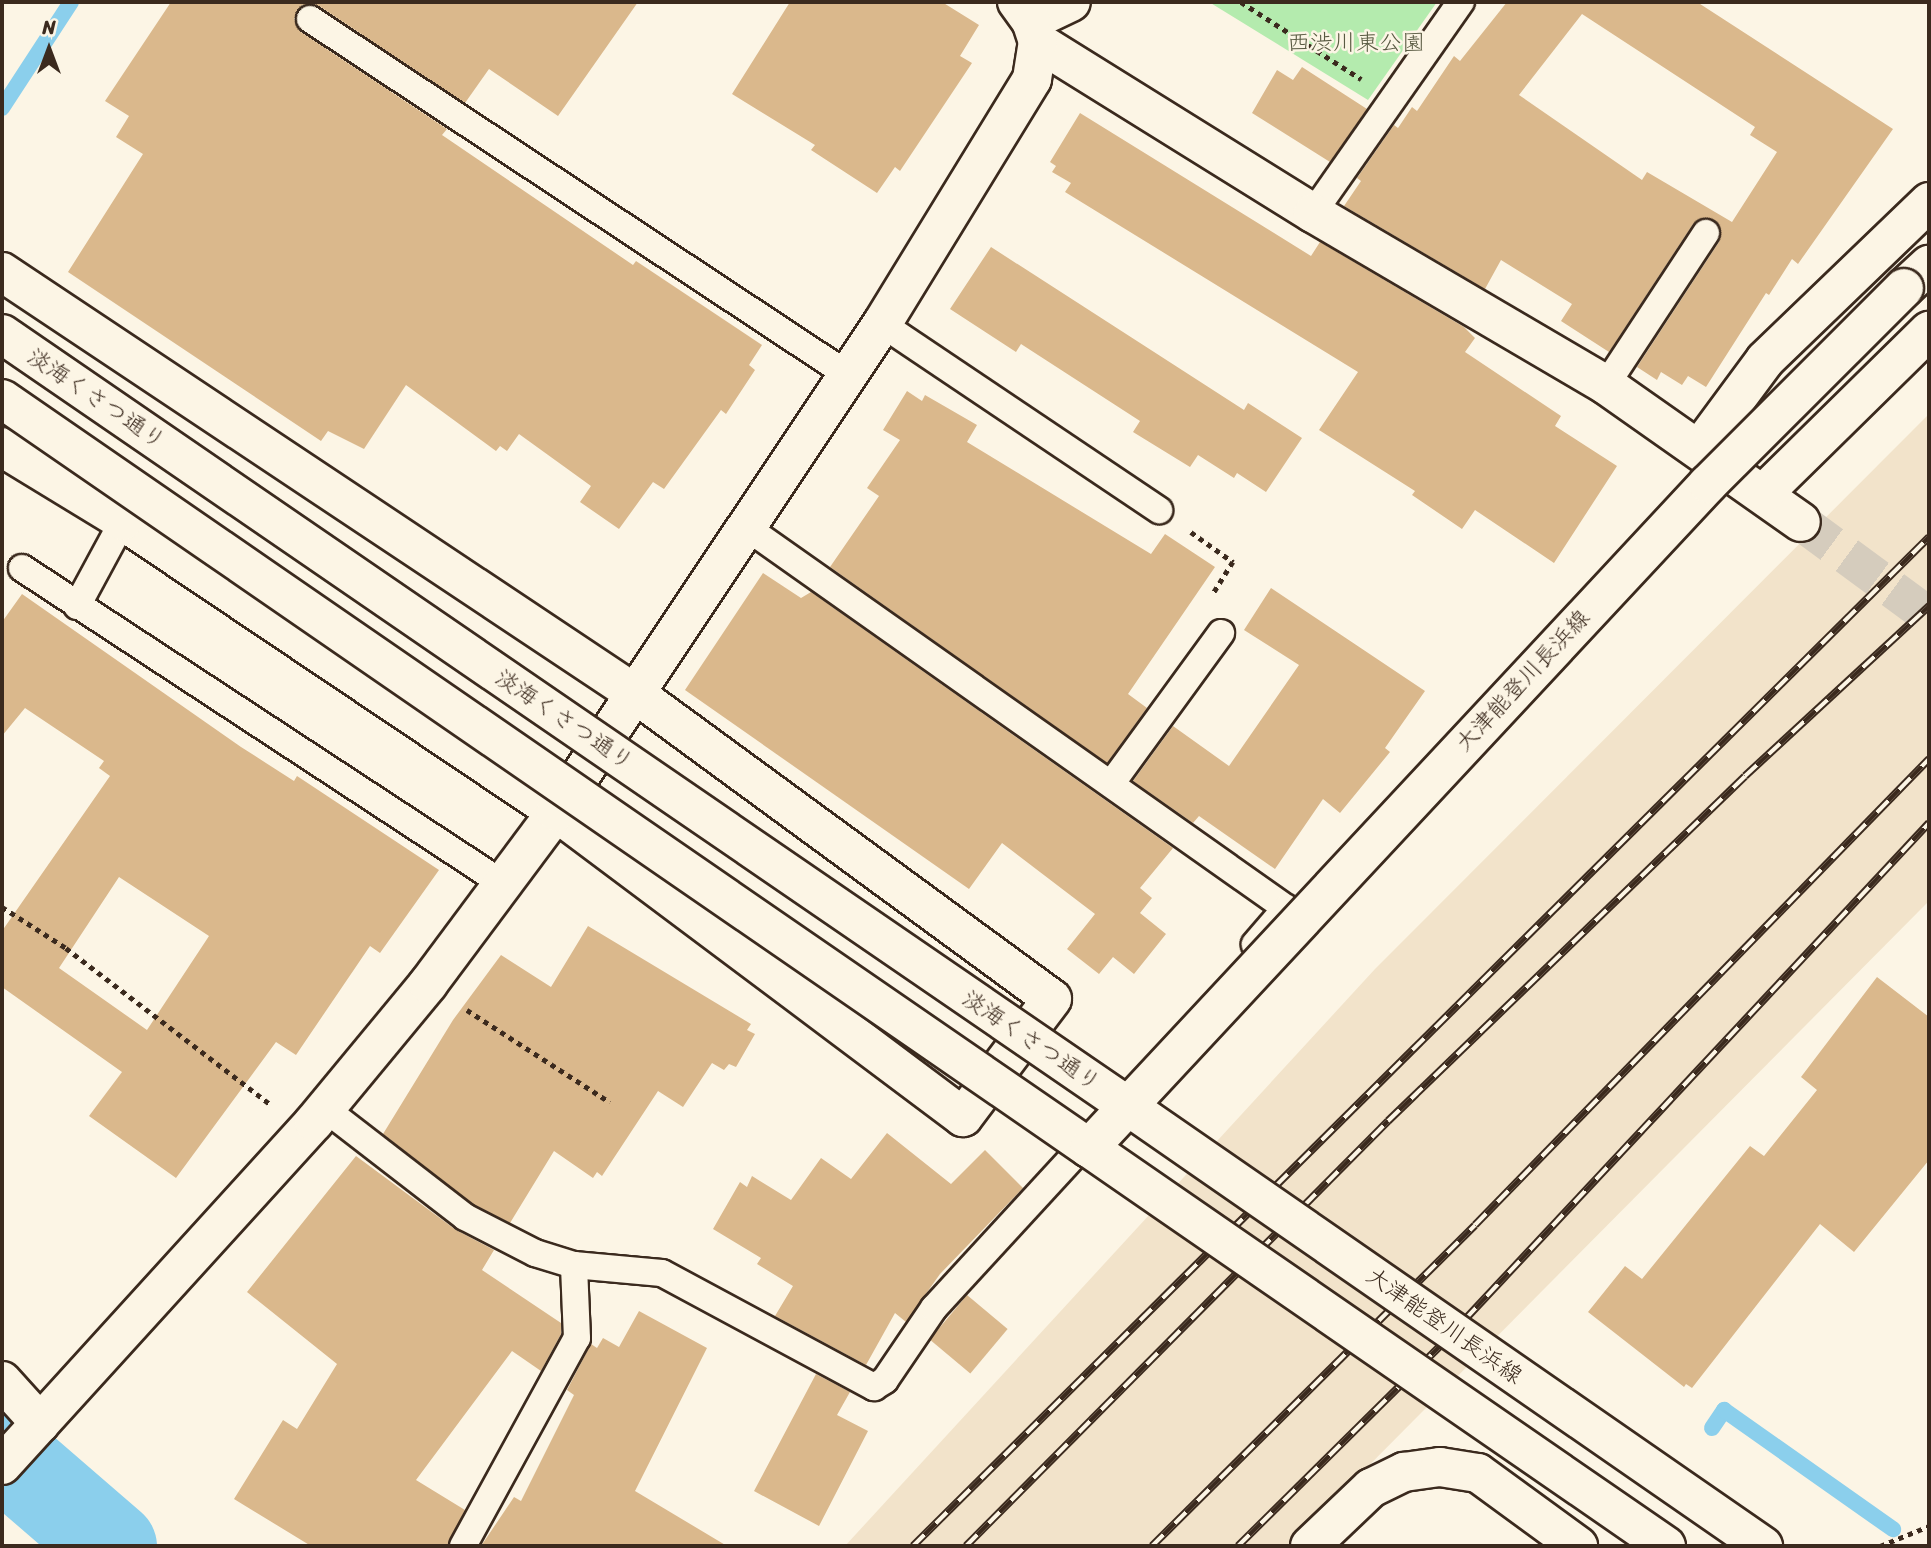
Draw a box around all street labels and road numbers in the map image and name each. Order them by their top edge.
street label: 淡海くさつ通り [22,343,170,455]
street label: 大津能登川長浜線 [1450,604,1596,758]
street label: 淡海くさつ通り [490,664,638,776]
street label: 淡海くさつ通り [957,985,1105,1097]
street label: 大津能登川長浜線 [1361,1262,1527,1390]

